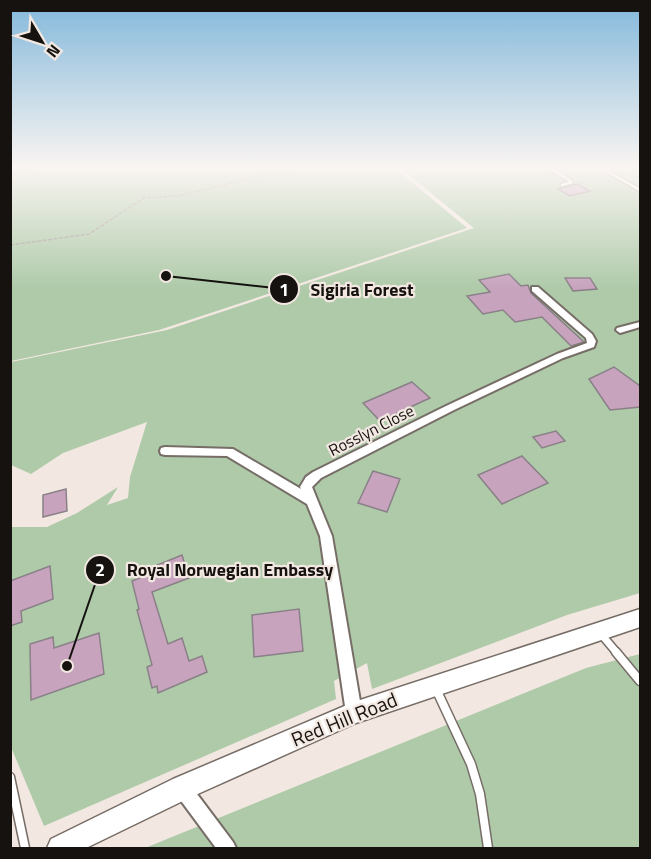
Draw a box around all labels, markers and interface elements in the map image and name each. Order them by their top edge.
north arrow [12,12,72,72]
text: N [41,40,66,63]
callout: Sigiria Forest [269,271,426,307]
text: 1 [279,276,289,303]
text: Sigiria Forest [311,276,414,303]
street label: Rosslyn Close [324,398,418,462]
callout: Royal Norwegian Embassy [85,552,345,588]
text: 2 [95,556,105,583]
text: Royal Norwegian Embassy [127,556,333,583]
street label: Red Hill Road [286,684,402,754]

